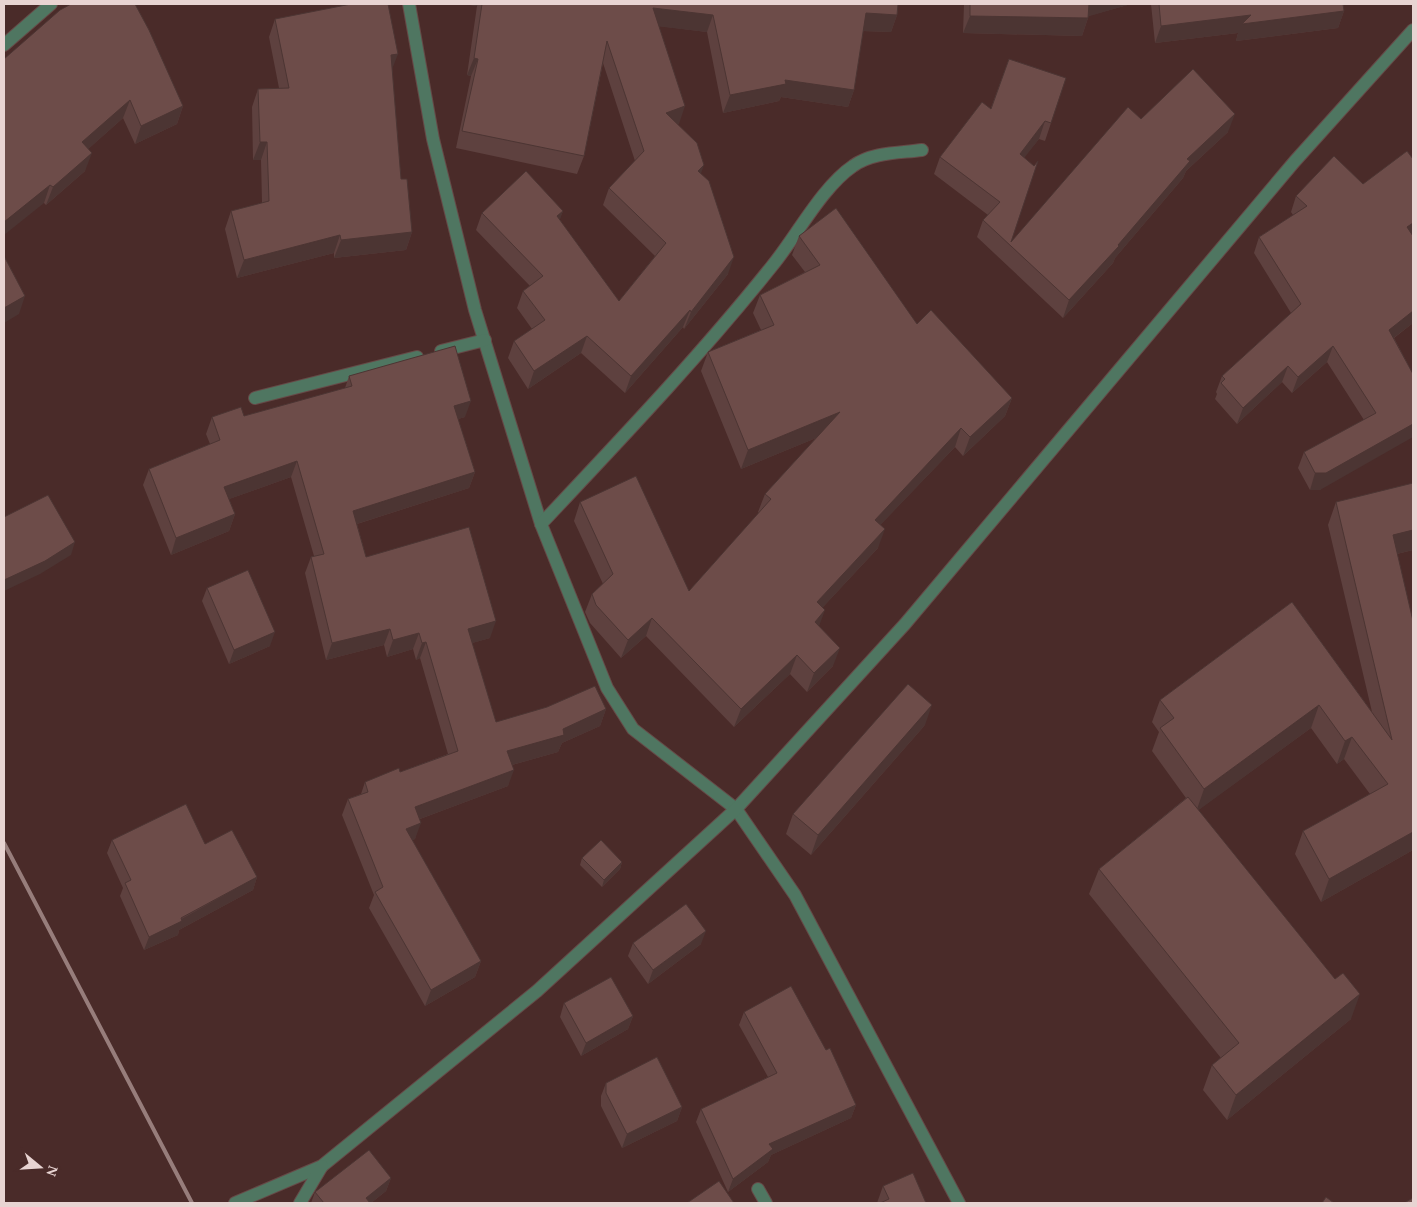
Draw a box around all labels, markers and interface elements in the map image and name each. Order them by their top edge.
north arrow [15,1142,65,1192]
text: N [43,1164,61,1178]

